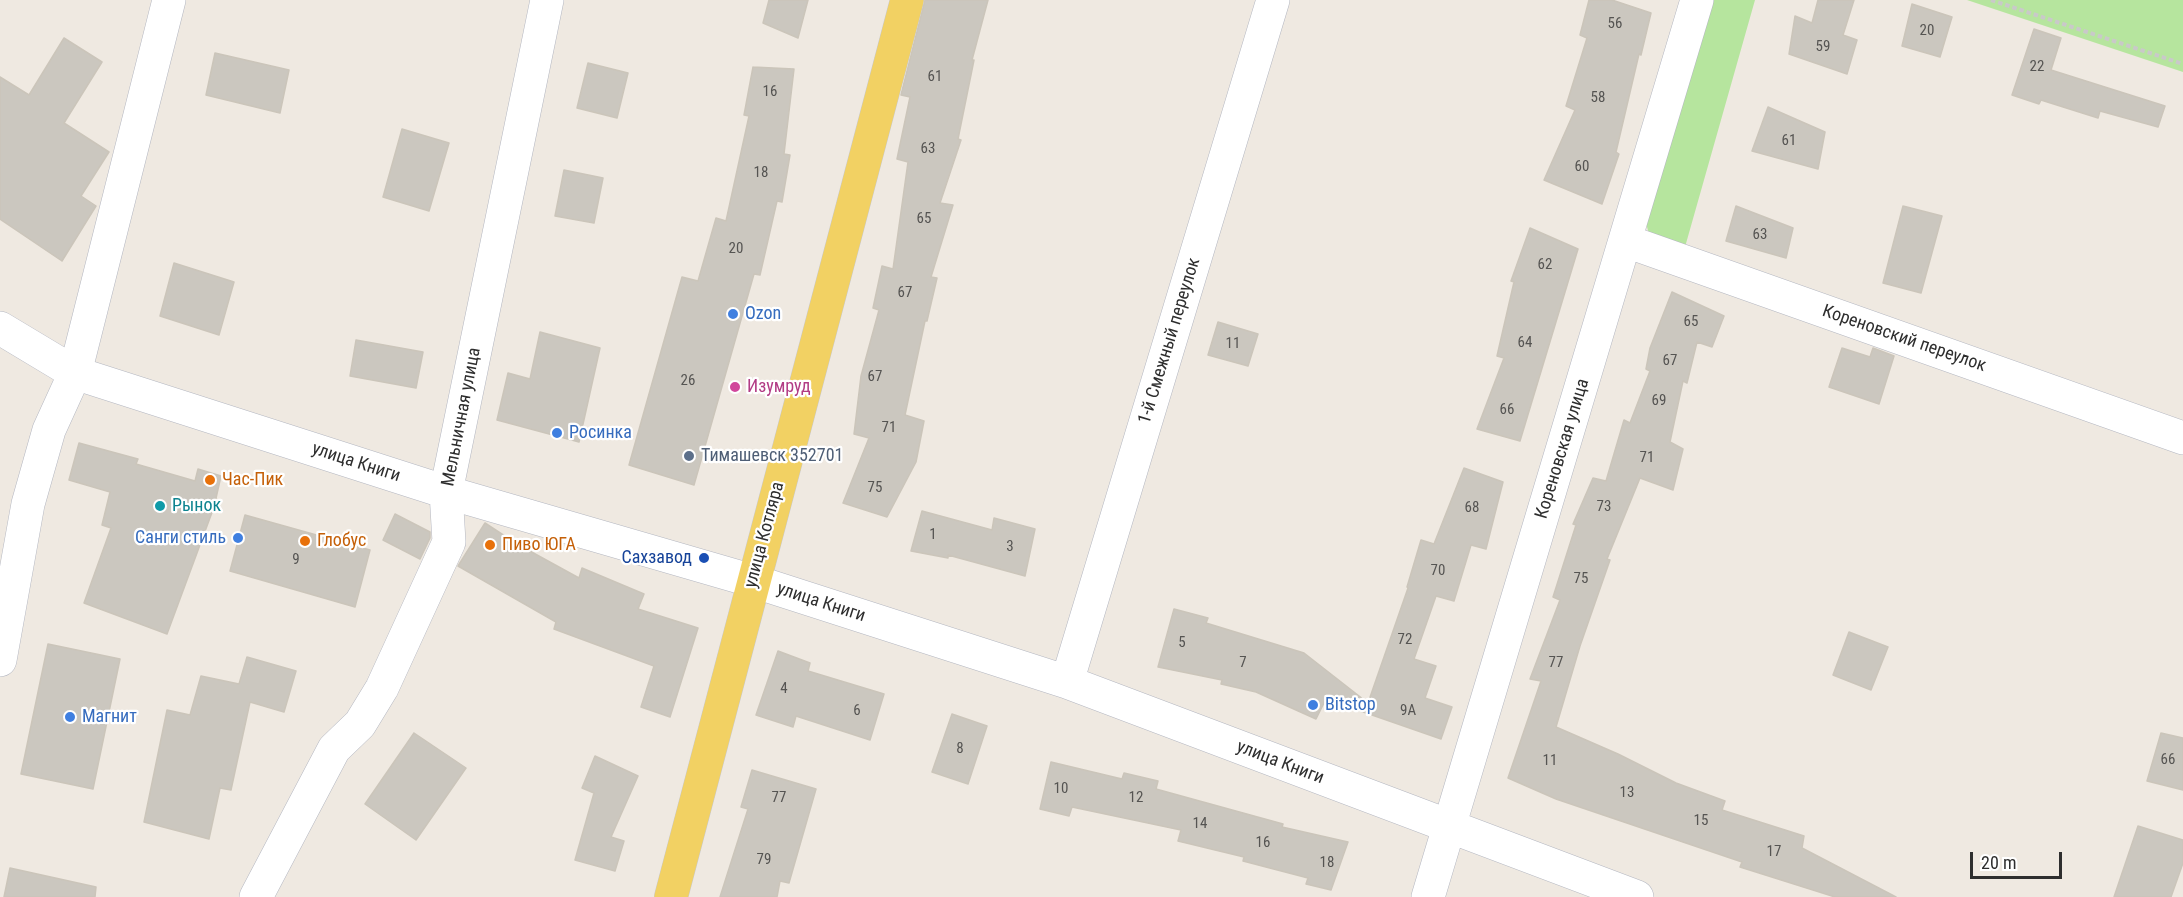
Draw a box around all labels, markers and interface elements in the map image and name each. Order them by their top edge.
house number: 56 [1608,15,1622,33]
house number: 20 [1920,22,1934,40]
house number: 59 [1816,38,1830,56]
house number: 22 [2030,58,2044,76]
house number: 61 [928,68,942,86]
house number: 16 [763,83,777,101]
house number: 58 [1591,89,1605,107]
house number: 61 [1782,132,1796,150]
house number: 63 [921,140,935,158]
house number: 60 [1575,158,1589,176]
house number: 18 [754,164,768,182]
house number: 65 [917,210,931,228]
house number: 63 [1753,226,1767,244]
house number: 20 [729,240,743,258]
street label: 1-й Смежный переулок [1134,255,1206,427]
house number: 62 [1538,256,1552,274]
house number: 67 [898,284,912,302]
street label: Кореновский переулок [1819,301,1989,377]
place label: Ozon [745,303,781,325]
marker: Ozon [726,307,740,321]
house number: 65 [1684,313,1698,331]
house number: 64 [1518,334,1532,352]
house number: 11 [1226,335,1240,353]
street label: Мельничная улица [438,346,486,488]
house number: 67 [1663,352,1677,370]
house number: 67 [868,368,882,386]
house number: 26 [681,372,695,390]
place label: Изумруд [747,376,811,398]
street label: Кореновская улица [1531,376,1595,522]
marker: Изумруд [728,380,742,394]
house number: 69 [1652,392,1666,410]
house number: 66 [1500,401,1514,419]
house number: 71 [882,419,896,437]
place label: Росинка [569,422,632,444]
marker: Росинка [550,426,564,440]
street label: улица Книги [309,439,403,487]
place label: Тимашевск 352701 [701,445,843,467]
marker: Тимашевск 352701 [682,449,696,463]
house number: 71 [1640,449,1654,467]
place label: Час-Пик [222,469,283,491]
marker: Час-Пик [203,473,217,487]
house number: 75 [868,479,882,497]
street label: улица Котляра [741,480,789,590]
place label: Рынок [172,495,221,517]
house number: 73 [1597,498,1611,516]
marker: Рынок [153,499,167,513]
house number: 68 [1465,499,1479,517]
house number: 1 [929,526,937,544]
place label: Санги стиль [135,527,226,549]
place label: Глобус [317,530,366,552]
marker: Санги стиль [231,531,245,545]
marker: Глобус [298,534,312,548]
place label: Пиво ЮГА [502,534,576,556]
marker: Пиво ЮГА [483,538,497,552]
house number: 3 [1006,538,1014,556]
place label: Сахзавод [621,547,692,569]
house number: 9 [292,551,300,569]
marker: Сахзавод [697,551,711,565]
house number: 70 [1431,562,1445,580]
house number: 75 [1574,570,1588,588]
street label: улица Книги [774,579,868,627]
house number: 72 [1398,631,1412,649]
house number: 5 [1178,634,1186,652]
house number: 7 [1239,654,1247,672]
house number: 77 [1549,654,1563,672]
house number: 4 [780,680,788,698]
place label: Bitstop [1325,694,1376,716]
marker: Bitstop [1306,698,1320,712]
house number: 6 [853,702,861,720]
house number: 9А [1400,702,1416,720]
place label: Магнит [82,706,137,728]
marker: Магнит [63,710,77,724]
street label: улица Книги [1233,736,1327,790]
house number: 8 [956,740,964,758]
house number: 66 [2161,751,2175,769]
house number: 11 [1543,752,1557,770]
house number: 10 [1054,780,1068,798]
house number: 13 [1620,784,1634,802]
house number: 77 [772,789,786,807]
house number: 12 [1129,789,1143,807]
house number: 15 [1694,812,1708,830]
house number: 14 [1193,815,1207,833]
house number: 16 [1256,834,1270,852]
scale bar [1973,840,2064,878]
house number: 17 [1767,843,1781,861]
house number: 79 [757,851,771,869]
text: 20 m [1981,852,2016,873]
house number: 18 [1320,854,1334,872]

